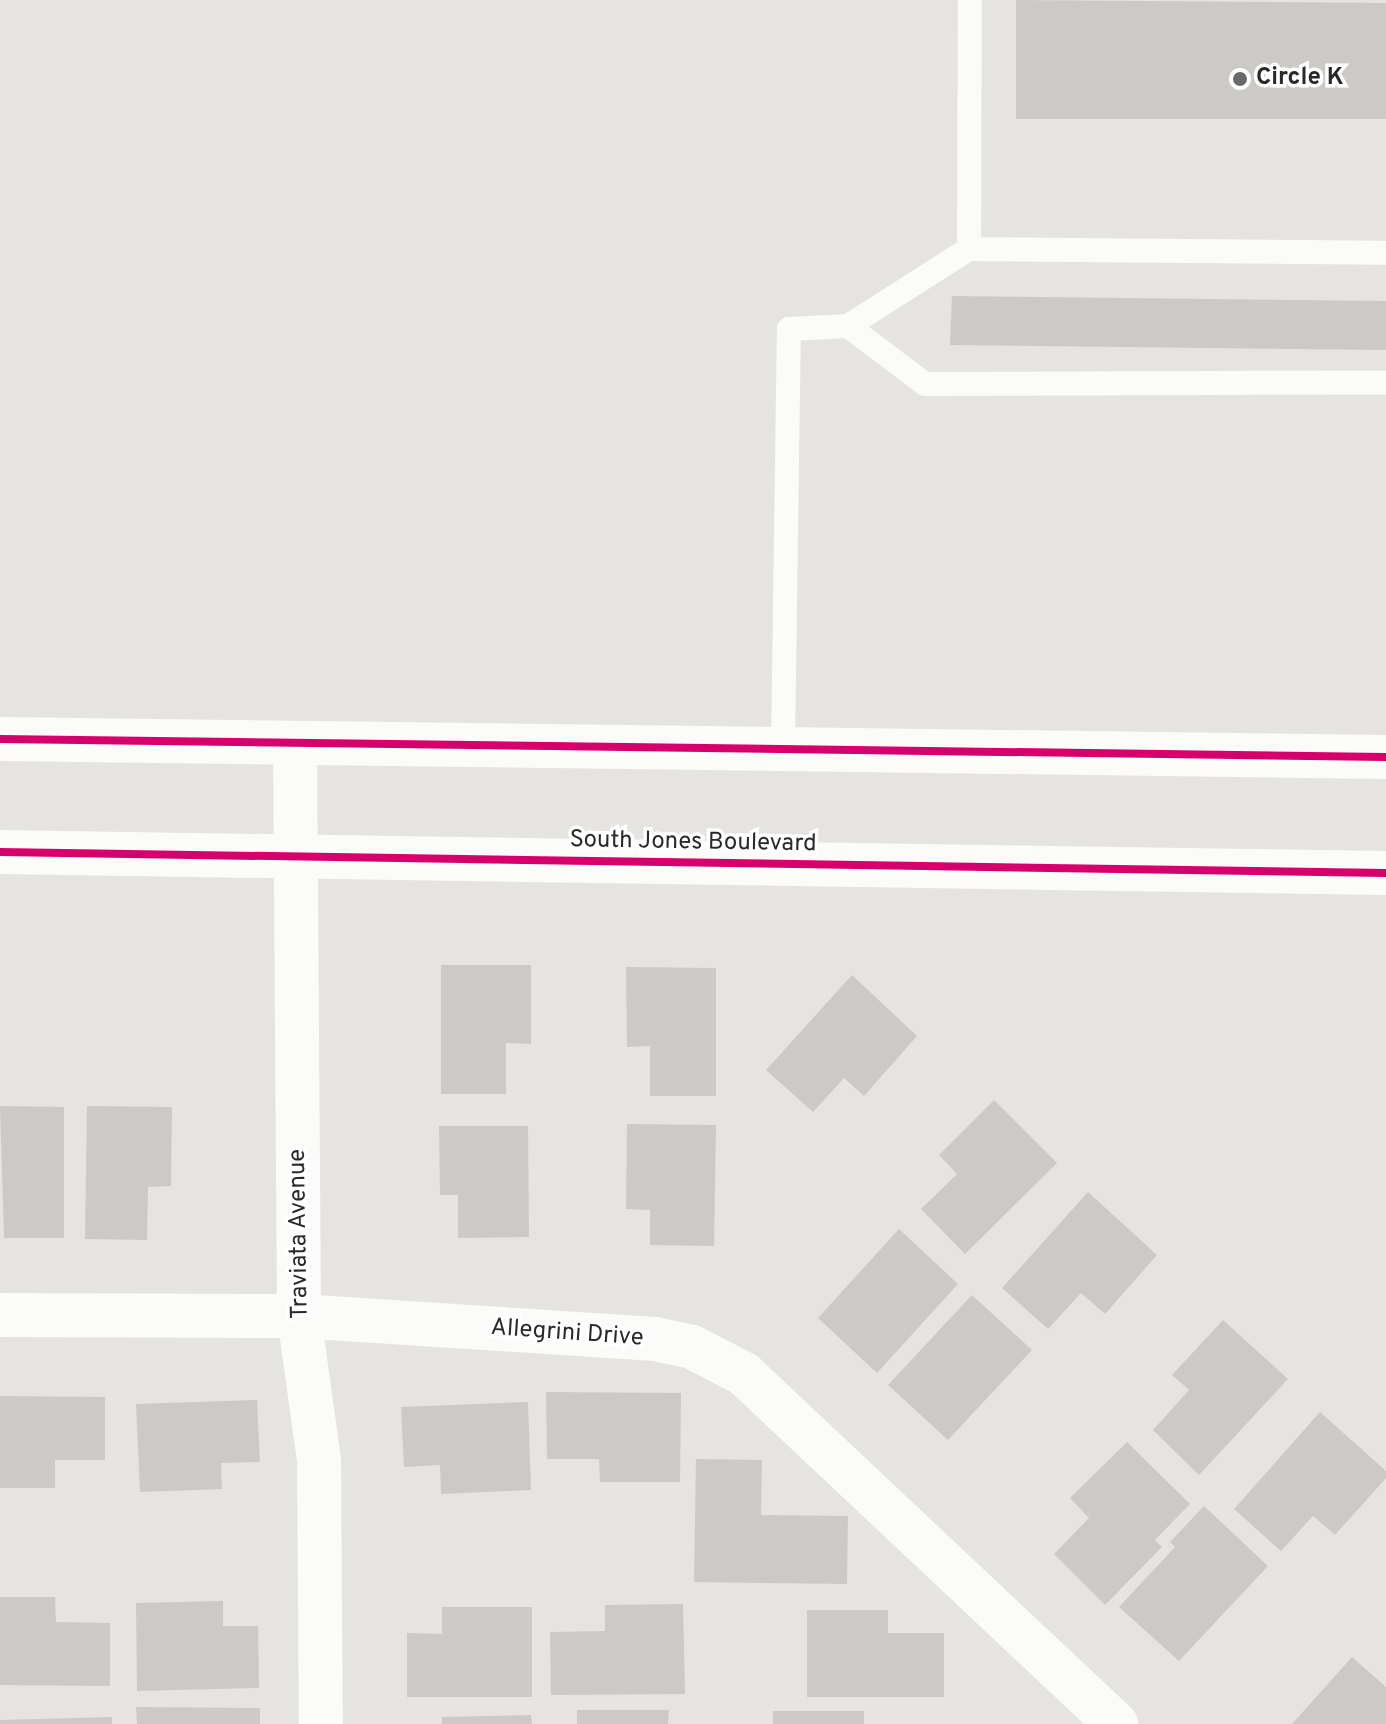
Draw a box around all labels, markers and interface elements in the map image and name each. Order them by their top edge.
place label: Circle K [1256,65,1344,93]
marker: Circle K [1231,70,1249,88]
street label: South Jones Boulevard [569,826,817,860]
street label: Traviata Avenue [284,1148,316,1320]
street label: Allegrini Drive [490,1314,644,1354]

